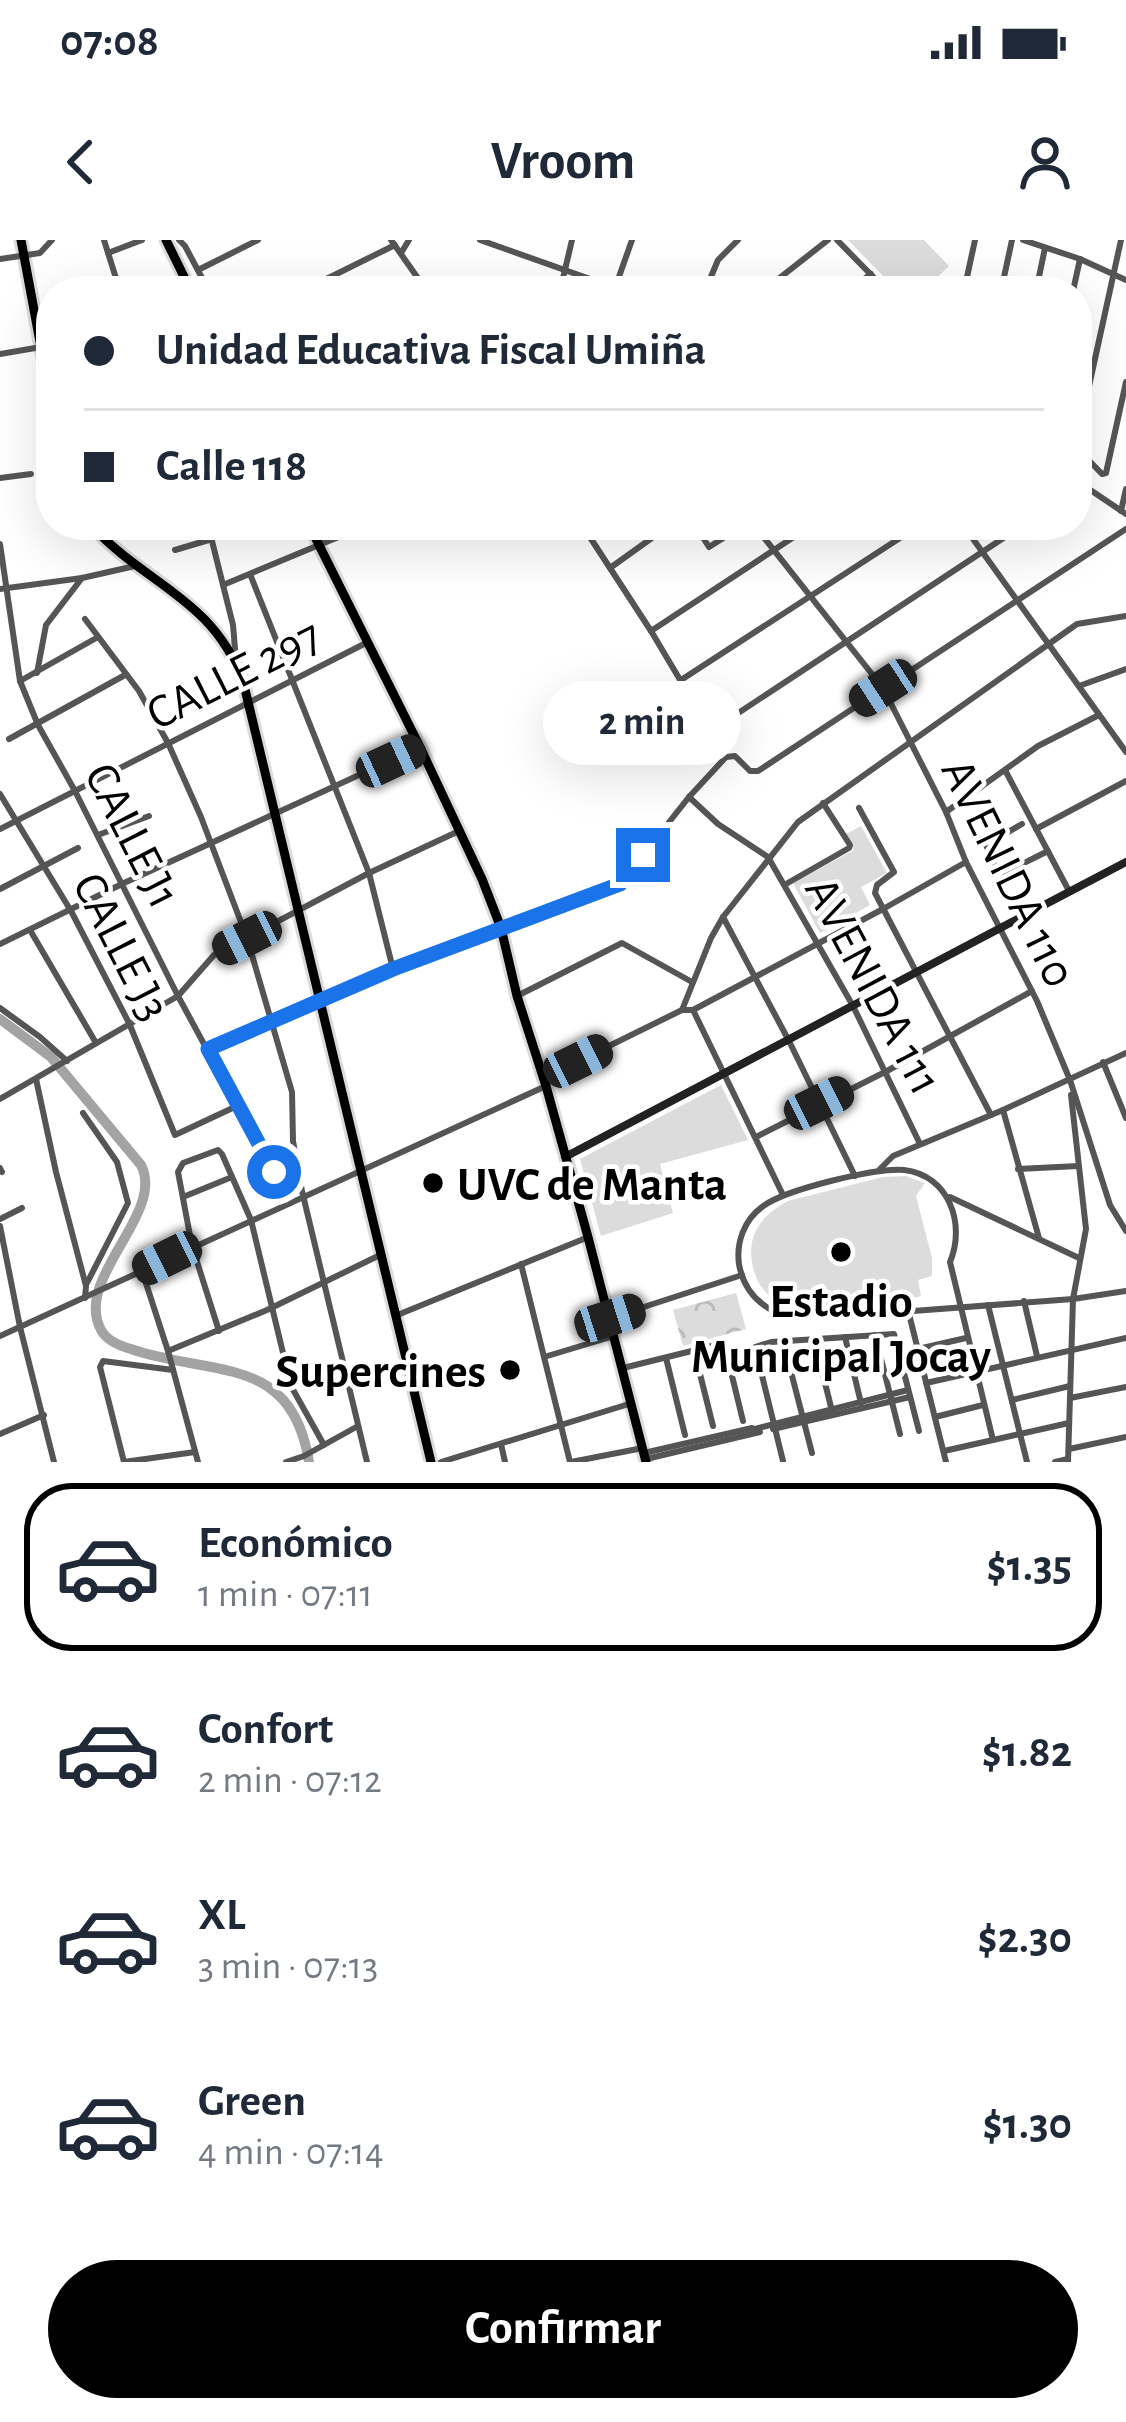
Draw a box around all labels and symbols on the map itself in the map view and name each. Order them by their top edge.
street label: CALLE 297 [140,612,329,740]
car [843,653,923,723]
callout: 2 min [544,681,742,765]
car [351,729,431,793]
street label: AVENIDA 110 [932,752,1083,995]
street label: CALLE J1 [75,756,188,916]
route end [616,828,670,882]
street label: CALLE J3 [63,866,178,1029]
street label: AVENIDA 111 [795,870,949,1103]
car [207,906,287,970]
car [538,1029,618,1093]
car [779,1071,859,1135]
route start [247,1145,301,1199]
place label: UVC de Manta [457,1162,727,1210]
marker: UVC de Manta [420,1170,446,1196]
car [127,1226,207,1290]
marker: Estadio Municipal Jocay [828,1239,854,1265]
place label: Estadio Municipal Jocay [691,1279,991,1382]
car [570,1290,650,1346]
place label: Supercines [275,1349,486,1397]
marker: Supercines [497,1357,523,1383]

